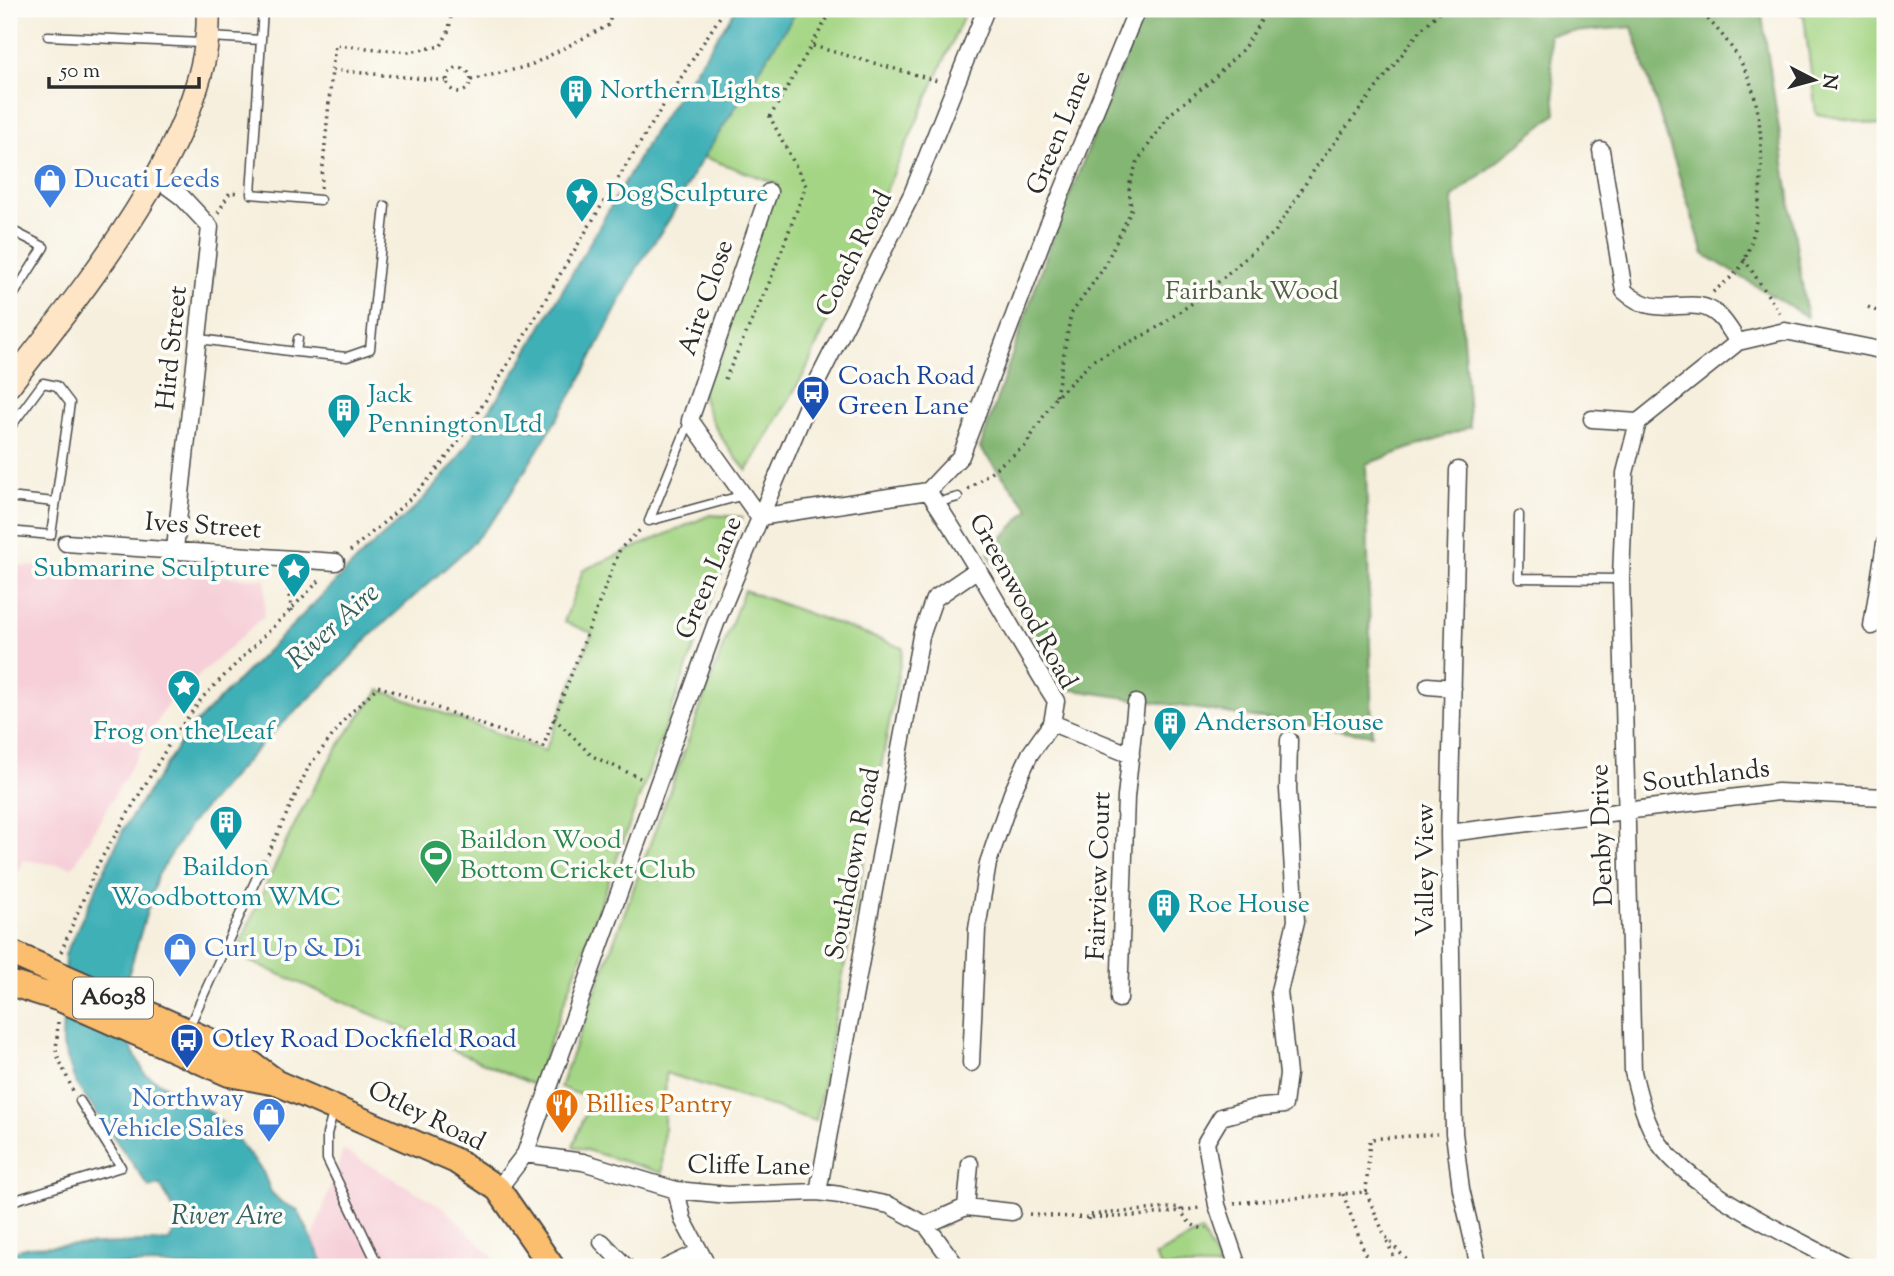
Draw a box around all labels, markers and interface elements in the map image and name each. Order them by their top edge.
scale bar [49,46,200,90]
north arrow [1778,46,1848,116]
text: 50 m [59,57,100,87]
street label: Green Lane [1018,65,1102,201]
building icon: Northern Lights [557,72,595,121]
place label: Northern Lights [600,73,781,110]
text: N [1814,73,1843,90]
shop icon: Ducati Leeds [31,161,69,210]
place label: Ducati Leeds [74,162,220,199]
place icon: Dog Sculpture [563,175,601,224]
place label: Dog Sculpture [606,176,768,213]
street label: Coach Road [807,184,903,323]
street label: Aire Close [670,235,744,361]
park label: Fairbank Wood [1165,274,1339,311]
street label: Hird Street [148,284,198,412]
place label: Coach Road Green Lane [838,359,975,426]
bus stop icon: Coach Road Green Lane [794,373,832,422]
place label: Jack Pennington Ltd [366,377,543,444]
building icon: Jack Pennington Ltd [325,391,363,440]
street label: Ives Street [144,504,262,550]
street label: Greenwood Road [958,507,1086,697]
street label: Green Lane [667,510,753,646]
place icon: Submarine Sculpture [275,550,313,599]
place label: Submarine Sculpture [33,551,270,588]
water label: River Aire [279,575,389,679]
place icon: Frog on the Leaf [165,667,203,716]
building icon: Anderson House [1151,704,1189,753]
place label: Anderson House [1194,705,1384,742]
place label: Frog on the Leaf [93,714,276,751]
street label: Southlands [1640,751,1772,803]
street label: Denby Drive [1582,763,1624,907]
street label: Southdown Road [817,764,891,963]
street label: Fairview Court [1079,791,1121,961]
building icon: Baildon Woodbottom WMC [207,803,245,852]
street label: Valley View [1408,803,1445,937]
place label: Baildon Wood Bottom Cricket Club [460,823,696,890]
sports icon: Baildon Wood Bottom Cricket Club [417,837,455,886]
place label: Baildon Woodbottom WMC [111,850,341,917]
building icon: Roe House [1145,886,1183,935]
place label: Roe House [1188,887,1310,924]
shop icon: Curl Up & Di [161,930,199,979]
place label: Curl Up & Di [204,931,361,968]
road number: A6038 [73,978,153,1018]
bus stop icon: Otley Road Dockfield Road [168,1021,206,1070]
place label: Otley Road Dockfield Road [212,1022,517,1059]
street label: Otley Road [361,1073,491,1162]
place label: Northway Vehicle Sales [98,1081,244,1148]
restaurant icon: Billies Pantry [543,1086,581,1135]
place label: Billies Pantry [586,1087,732,1124]
shop icon: Northway Vehicle Sales [250,1095,288,1144]
street label: Cliffe Lane [687,1147,811,1187]
water label: River Aire [171,1197,283,1237]

